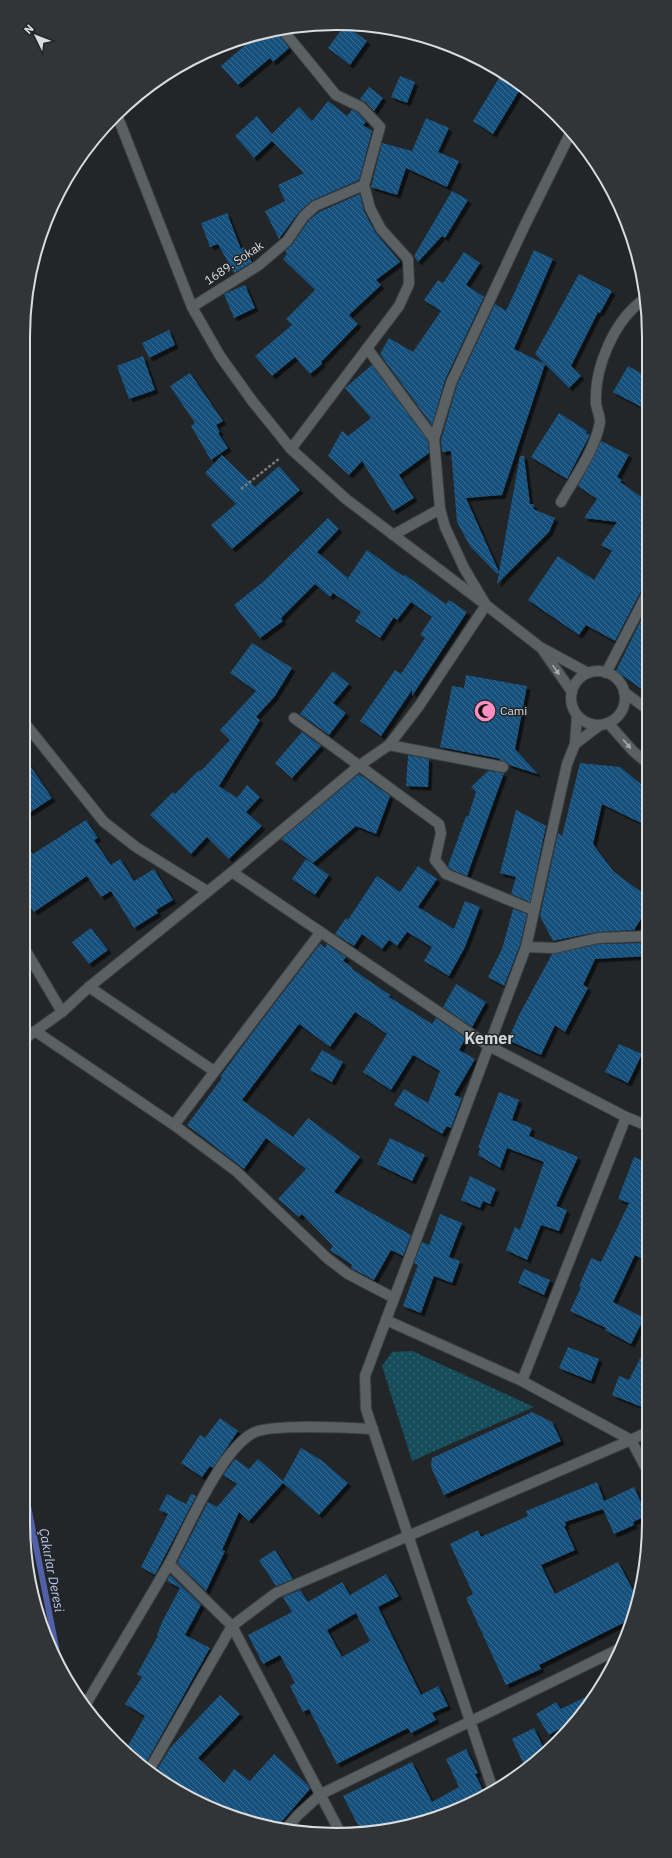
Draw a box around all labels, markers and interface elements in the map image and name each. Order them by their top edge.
north arrow [16,16,56,56]
text: N [21,21,37,37]
street label: 1689. Sokak [202,237,266,288]
one-way arrow [552,664,560,675]
mosque icon: Cami [472,698,498,724]
place label: Cami [500,703,527,718]
one-way arrow [622,739,631,749]
district label: Kemer [464,1028,514,1048]
water label: Çakırlar Deresi [35,1527,68,1614]

